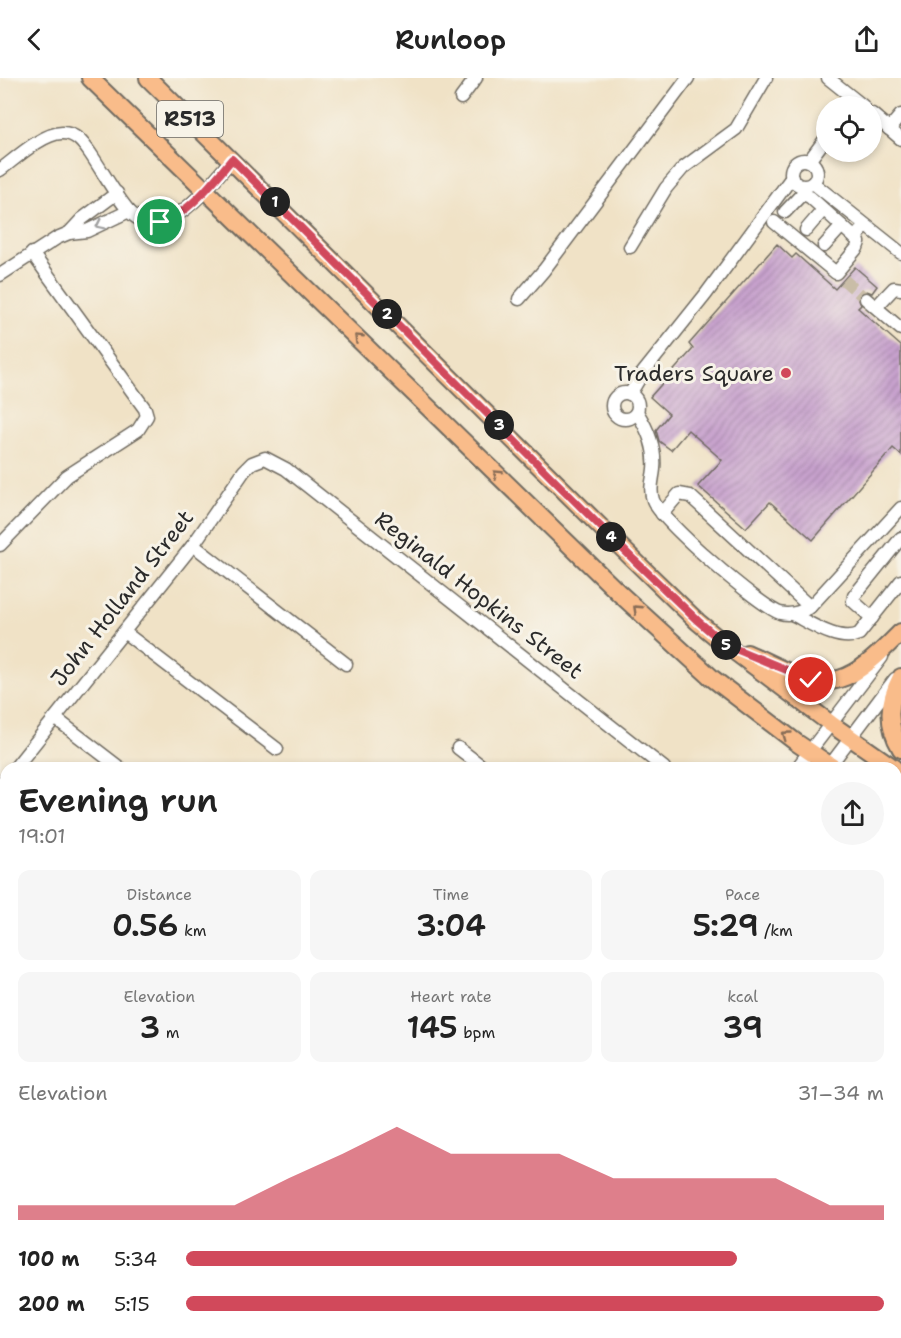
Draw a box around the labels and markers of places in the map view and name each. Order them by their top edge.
pin: 1 [260,187,290,217]
pin [134,196,185,247]
pin: 2 [372,299,402,329]
place label: Traders Square [614,359,774,388]
marker: Traders Square [779,366,793,380]
pin: 3 [484,410,514,440]
pin: 4 [596,522,626,552]
pin: 5 [711,630,741,660]
pin [785,654,836,705]

